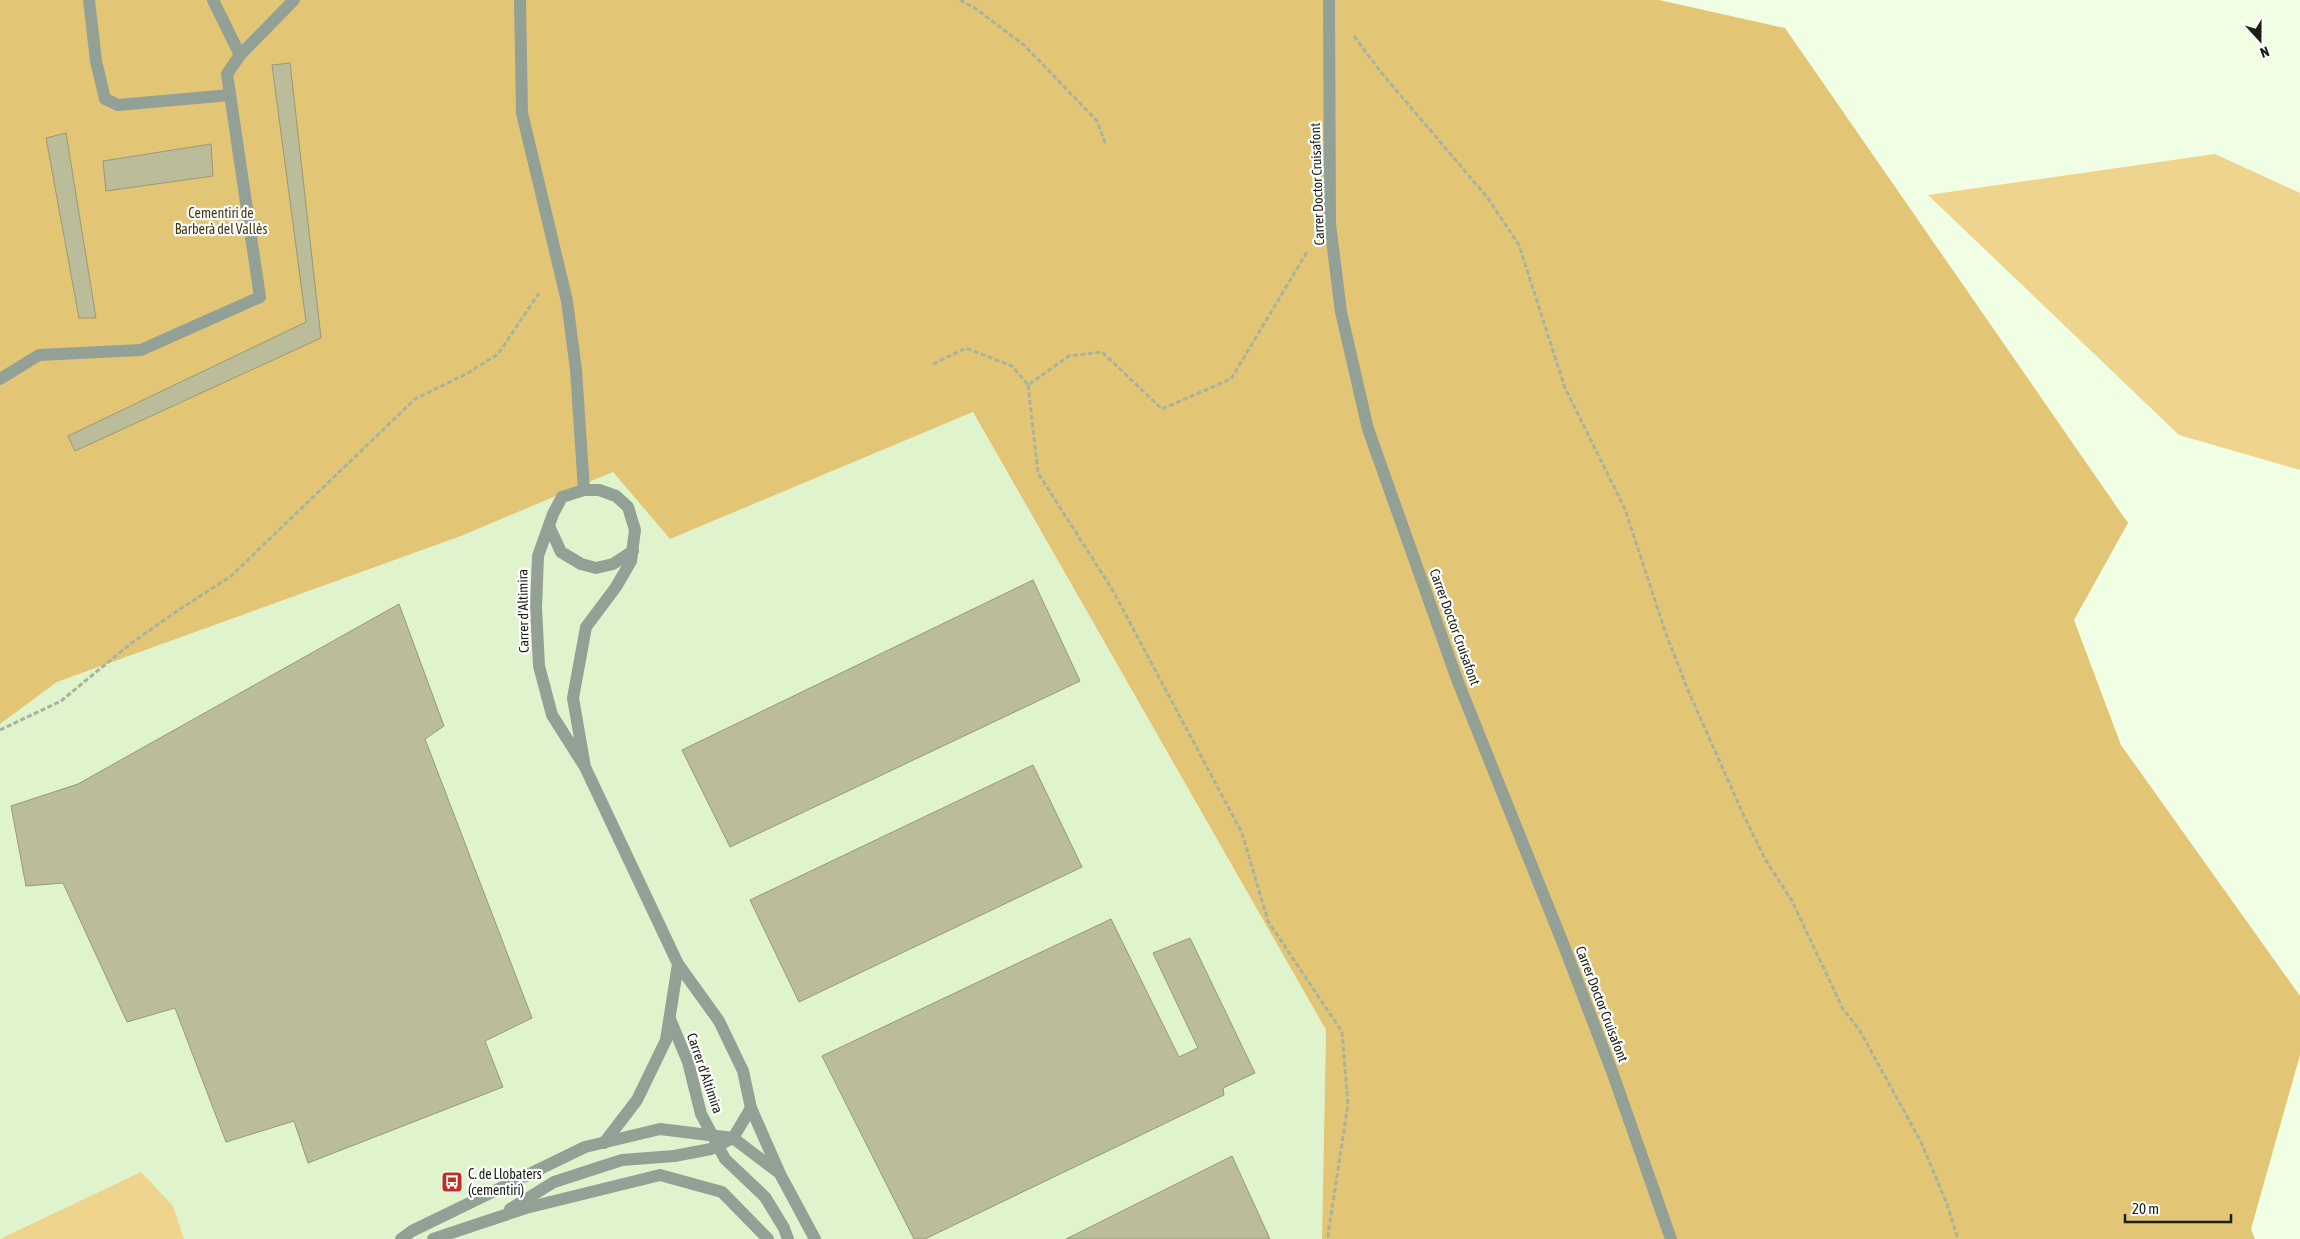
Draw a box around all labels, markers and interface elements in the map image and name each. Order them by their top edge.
north arrow [2235,15,2285,65]
text: N [2258,43,2271,61]
street label: Carrer Doctor Cruisafont [1307,122,1327,246]
park label: Cementiri de Barberà del Vallès [175,205,267,237]
street label: Carrer Doctor Cruisafont [1426,567,1484,687]
street label: Carrer d'Altimira [514,569,532,653]
street label: Carrer Doctor Cruisafont [1573,944,1631,1064]
street label: Carrer d'Altimira [684,1031,726,1115]
place label: C. de Llobaters (cementiri) [468,1166,542,1198]
bus stop icon: C. de Llobaters (cementiri) [440,1170,464,1194]
scale bar [2125,1192,2231,1224]
text: 20 m [2132,1200,2159,1217]

